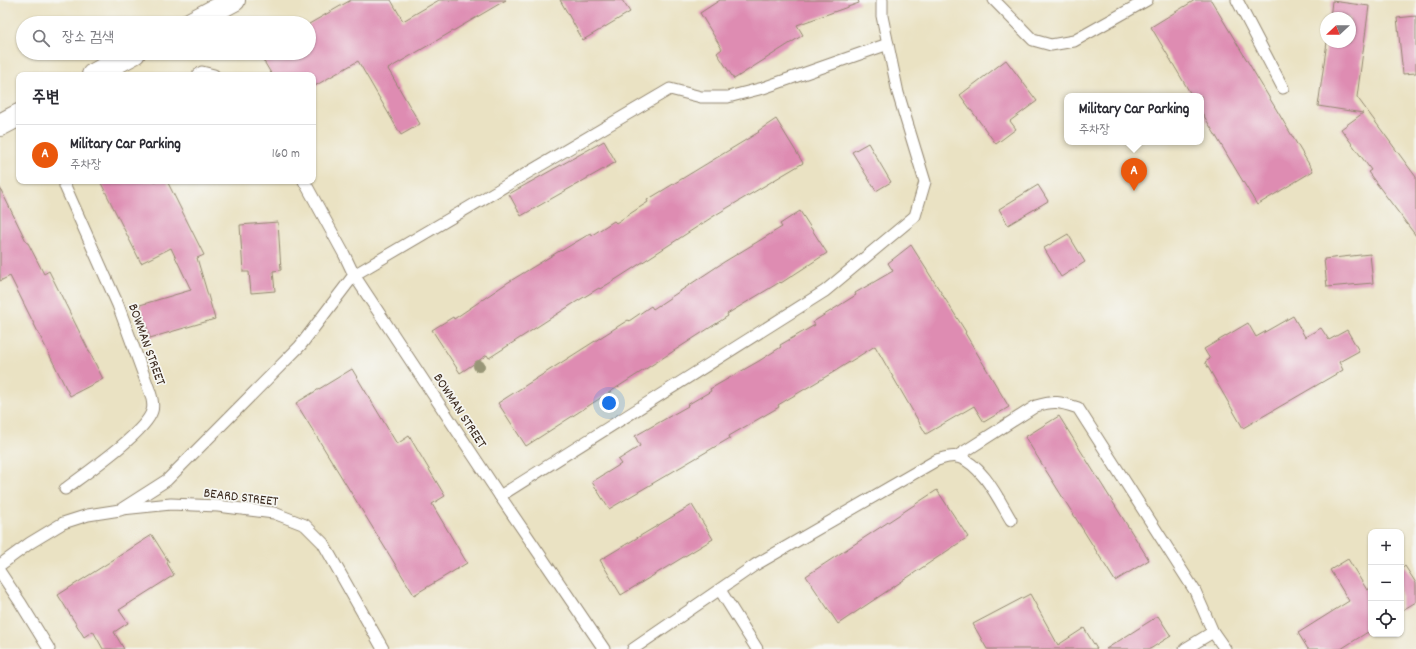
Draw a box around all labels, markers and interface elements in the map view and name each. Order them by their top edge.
north arrow [1320,12,1356,48]
search box [16,16,316,60]
icon: search [30,27,52,49]
text: 장소 검색 [62,27,114,49]
text: 주변 [32,87,59,111]
popup [1064,93,1204,145]
text: Military Car Parking [1079,99,1189,121]
text: 주차장 [1079,121,1110,140]
text: Military Car Parking [70,134,181,156]
text: A [41,145,49,164]
text: 160 m [272,145,300,164]
text: 주차장 [70,156,101,175]
pin: A [1121,158,1147,191]
street label: BOWMAN STREET [122,301,170,389]
street label: BOWMAN STREET [428,370,491,453]
your location [599,393,619,413]
street label: BEARD STREET [202,484,279,513]
map controls [1368,529,1404,637]
button: + [1368,529,1404,565]
button: − [1368,565,1404,601]
button: locate [1368,601,1404,637]

